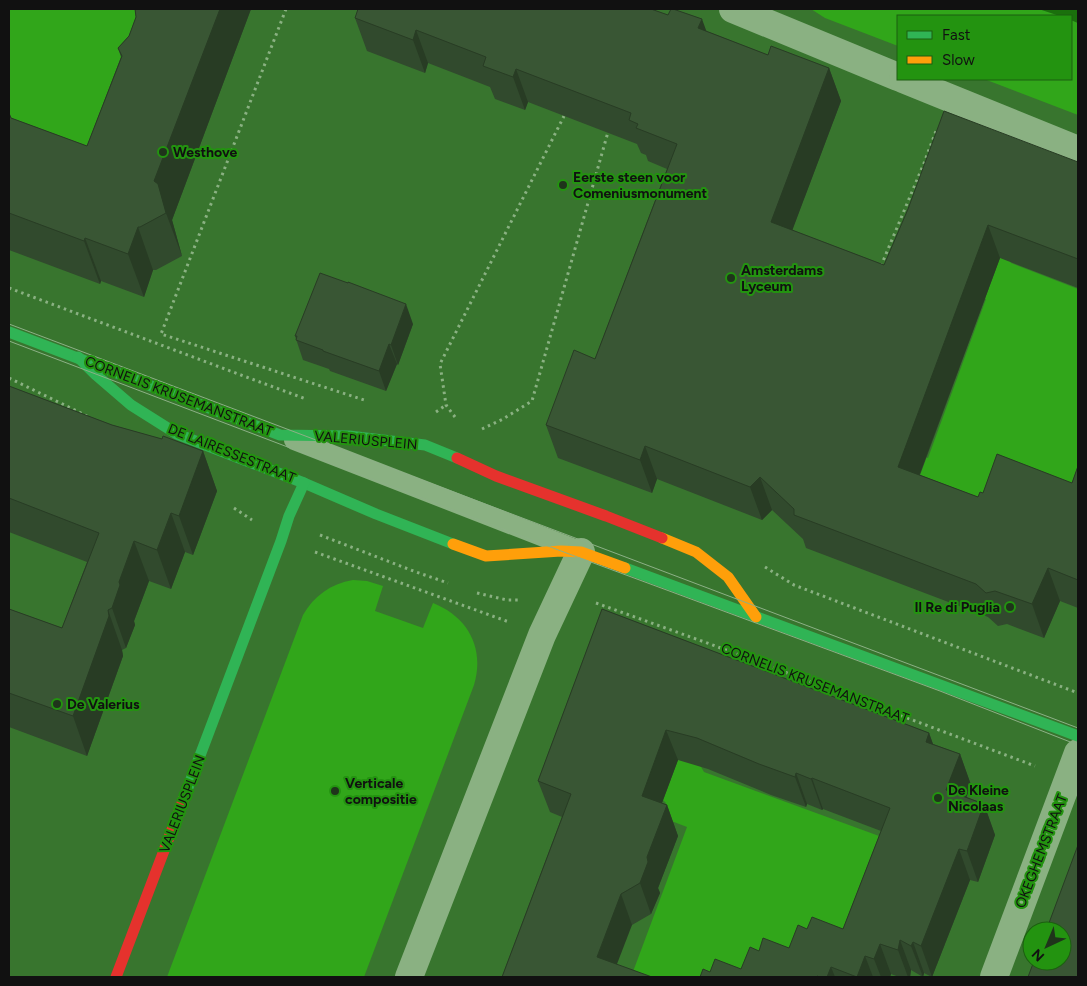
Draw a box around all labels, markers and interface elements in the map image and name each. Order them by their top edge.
legend [897,15,1072,80]
text: Fast [942,26,971,44]
text: Slow [942,51,975,69]
place label: Westhove [173,144,237,161]
marker: Westhove [157,146,169,158]
place label: Eerste steen voor Comeniusmonument [573,169,708,202]
marker: Eerste steen voor Comeniusmonument [557,179,569,191]
place label: Amsterdams Lyceum [741,262,823,295]
marker: Amsterdams Lyceum [725,272,737,284]
street label: CORNELIS KRUSEMANSTRAAT [82,353,275,440]
street label: DE LAIRESSESTRAAT [166,420,298,487]
street label: VALERIUSPLEIN [314,428,418,453]
place label: Il Re di Puglia [914,599,1000,616]
marker: Il Re di Puglia [1004,601,1016,613]
street label: CORNELIS KRUSEMANSTRAAT [718,640,911,727]
place label: De Valerius [67,696,140,713]
marker: De Valerius [51,698,63,710]
street label: VALERIUSPLEIN [156,753,209,856]
place label: Verticale compositie [345,775,417,808]
place label: De Kleine Nicolaas [948,782,1009,815]
marker: Verticale compositie [329,785,341,797]
marker: De Kleine Nicolaas [932,792,944,804]
street label: OKEGHEMSTRAAT [1012,792,1071,911]
north arrow [1022,921,1072,971]
text: N [1029,945,1048,965]

